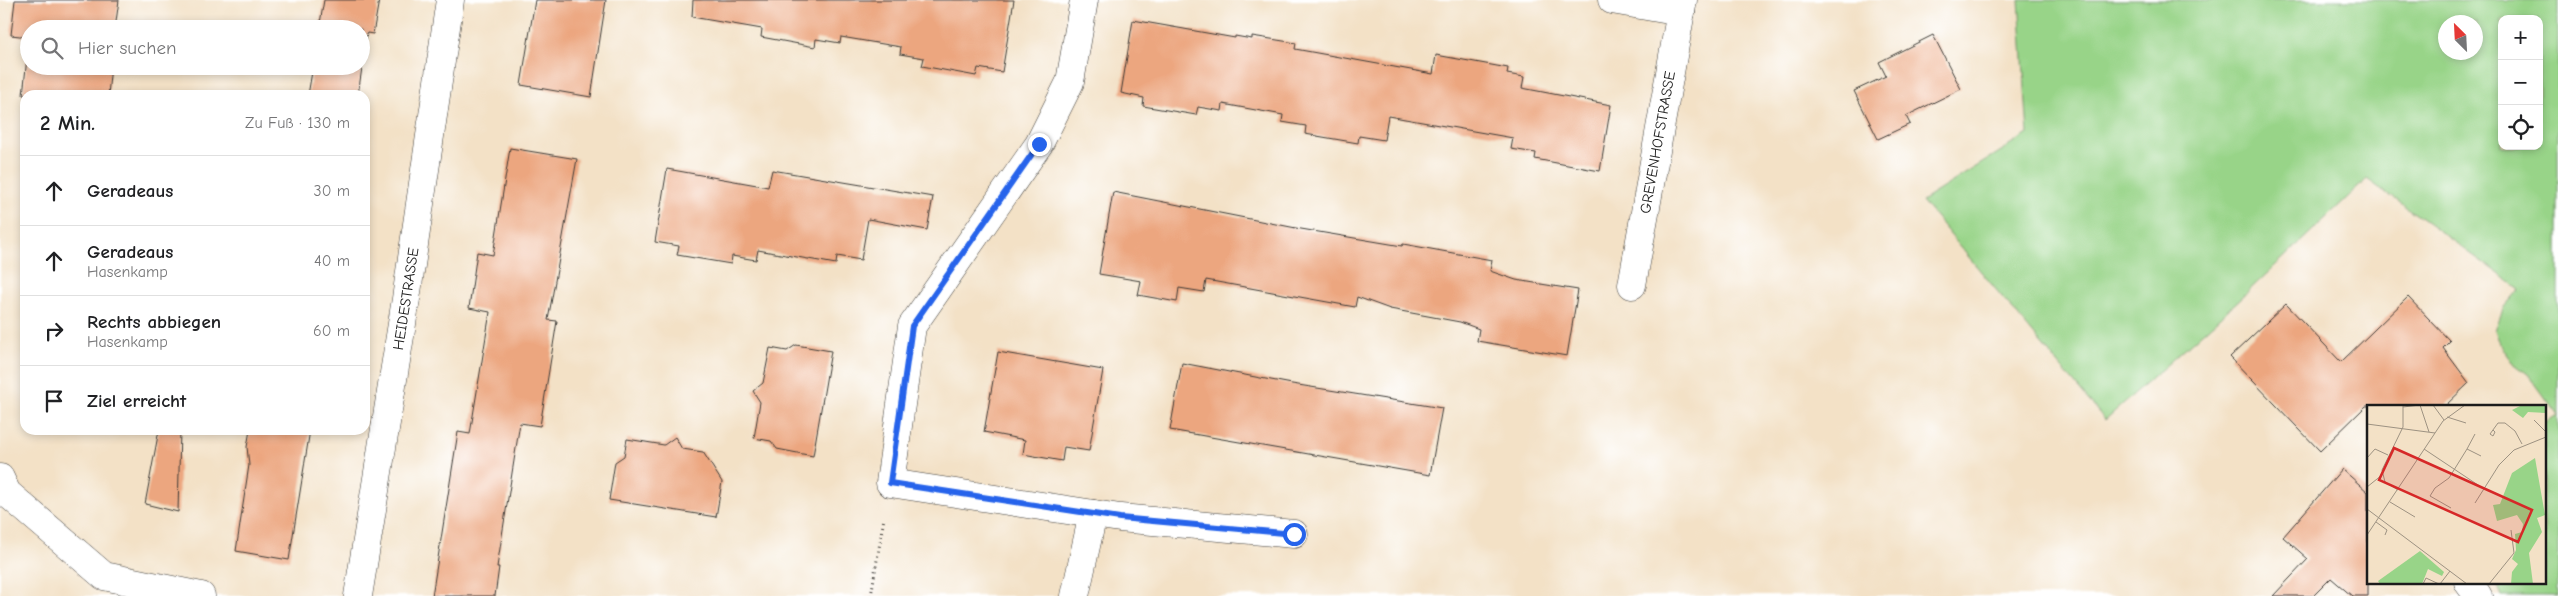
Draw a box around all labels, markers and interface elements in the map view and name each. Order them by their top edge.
north arrow [2438,15,2483,60]
map controls [2498,15,2543,150]
button: + [2498,15,2543,60]
search box [20,20,370,75]
icon: search [38,34,66,62]
text: Hier suchen [78,37,176,59]
button: − [2498,60,2543,105]
street label: GREVENHOFSTRASSE [1636,70,1679,215]
button: locate [2498,105,2543,150]
text: 2 Min. [40,111,95,135]
text: Zu Fuß · 130 m [245,114,350,132]
route end [1028,133,1051,156]
icon: ahead [40,177,68,205]
text: Geradeaus [87,180,173,202]
text: 30 m [314,182,350,200]
text: Geradeaus [87,241,173,263]
street label: HEIDESTRASSE [389,246,422,351]
icon: ahead [40,247,68,275]
text: 40 m [314,252,350,270]
text: Hasenkamp [87,263,168,281]
text: Rechts abbiegen [87,311,221,333]
icon: right [40,317,68,345]
text: 60 m [313,322,350,340]
text: Hasenkamp [87,333,168,351]
icon: arrive [40,387,68,415]
text: Ziel erreicht [87,390,186,412]
inset map [2367,405,2546,584]
route start [1283,523,1306,546]

